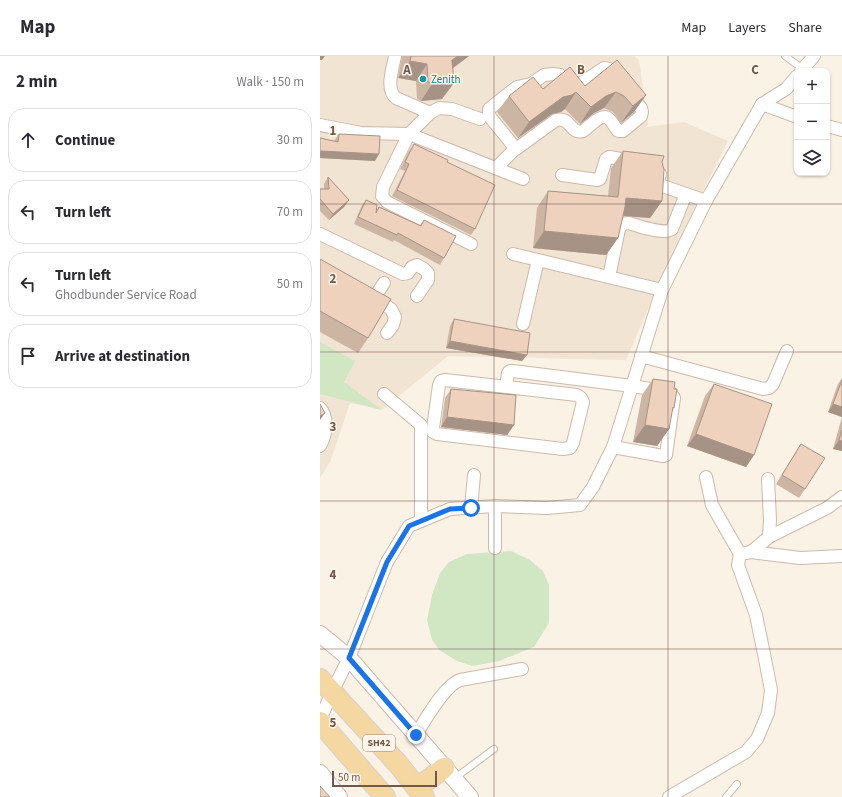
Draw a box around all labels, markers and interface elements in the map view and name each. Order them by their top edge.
text: Map [20,14,55,41]
text: Map [681,18,706,38]
text: Layers [728,18,766,38]
text: Share [788,18,822,38]
text: A [402,61,411,79]
text: B [577,61,585,79]
text: C [751,61,759,79]
map controls [794,68,830,176]
button: + [794,68,830,104]
text: 2 min [16,70,57,94]
place label: Zenith [431,72,461,87]
text: Walk · 150 m [236,73,304,91]
marker: Zenith [418,74,428,84]
button: − [794,104,830,140]
text: 1 [330,122,337,140]
icon: ahead [17,129,39,151]
text: Continue [55,130,115,151]
text: 30 m [277,131,303,149]
button: layers [794,140,830,176]
icon: left [17,201,39,223]
text: Turn left [55,202,111,223]
text: 70 m [277,203,303,221]
text: Turn left [55,265,111,286]
text: 2 [330,270,337,288]
icon: left [17,273,39,295]
text: 50 m [277,275,303,293]
text: Ghodbunder Service Road [55,286,197,304]
icon: arrive [17,345,39,367]
text: Arrive at destination [55,346,190,367]
text: 3 [330,418,337,436]
route start [462,499,480,517]
text: 4 [330,566,337,584]
text: 5 [330,714,337,732]
route end [407,726,425,744]
road number: SH42 [363,735,395,751]
scale bar [332,769,437,788]
text: 50 m [338,770,360,785]

